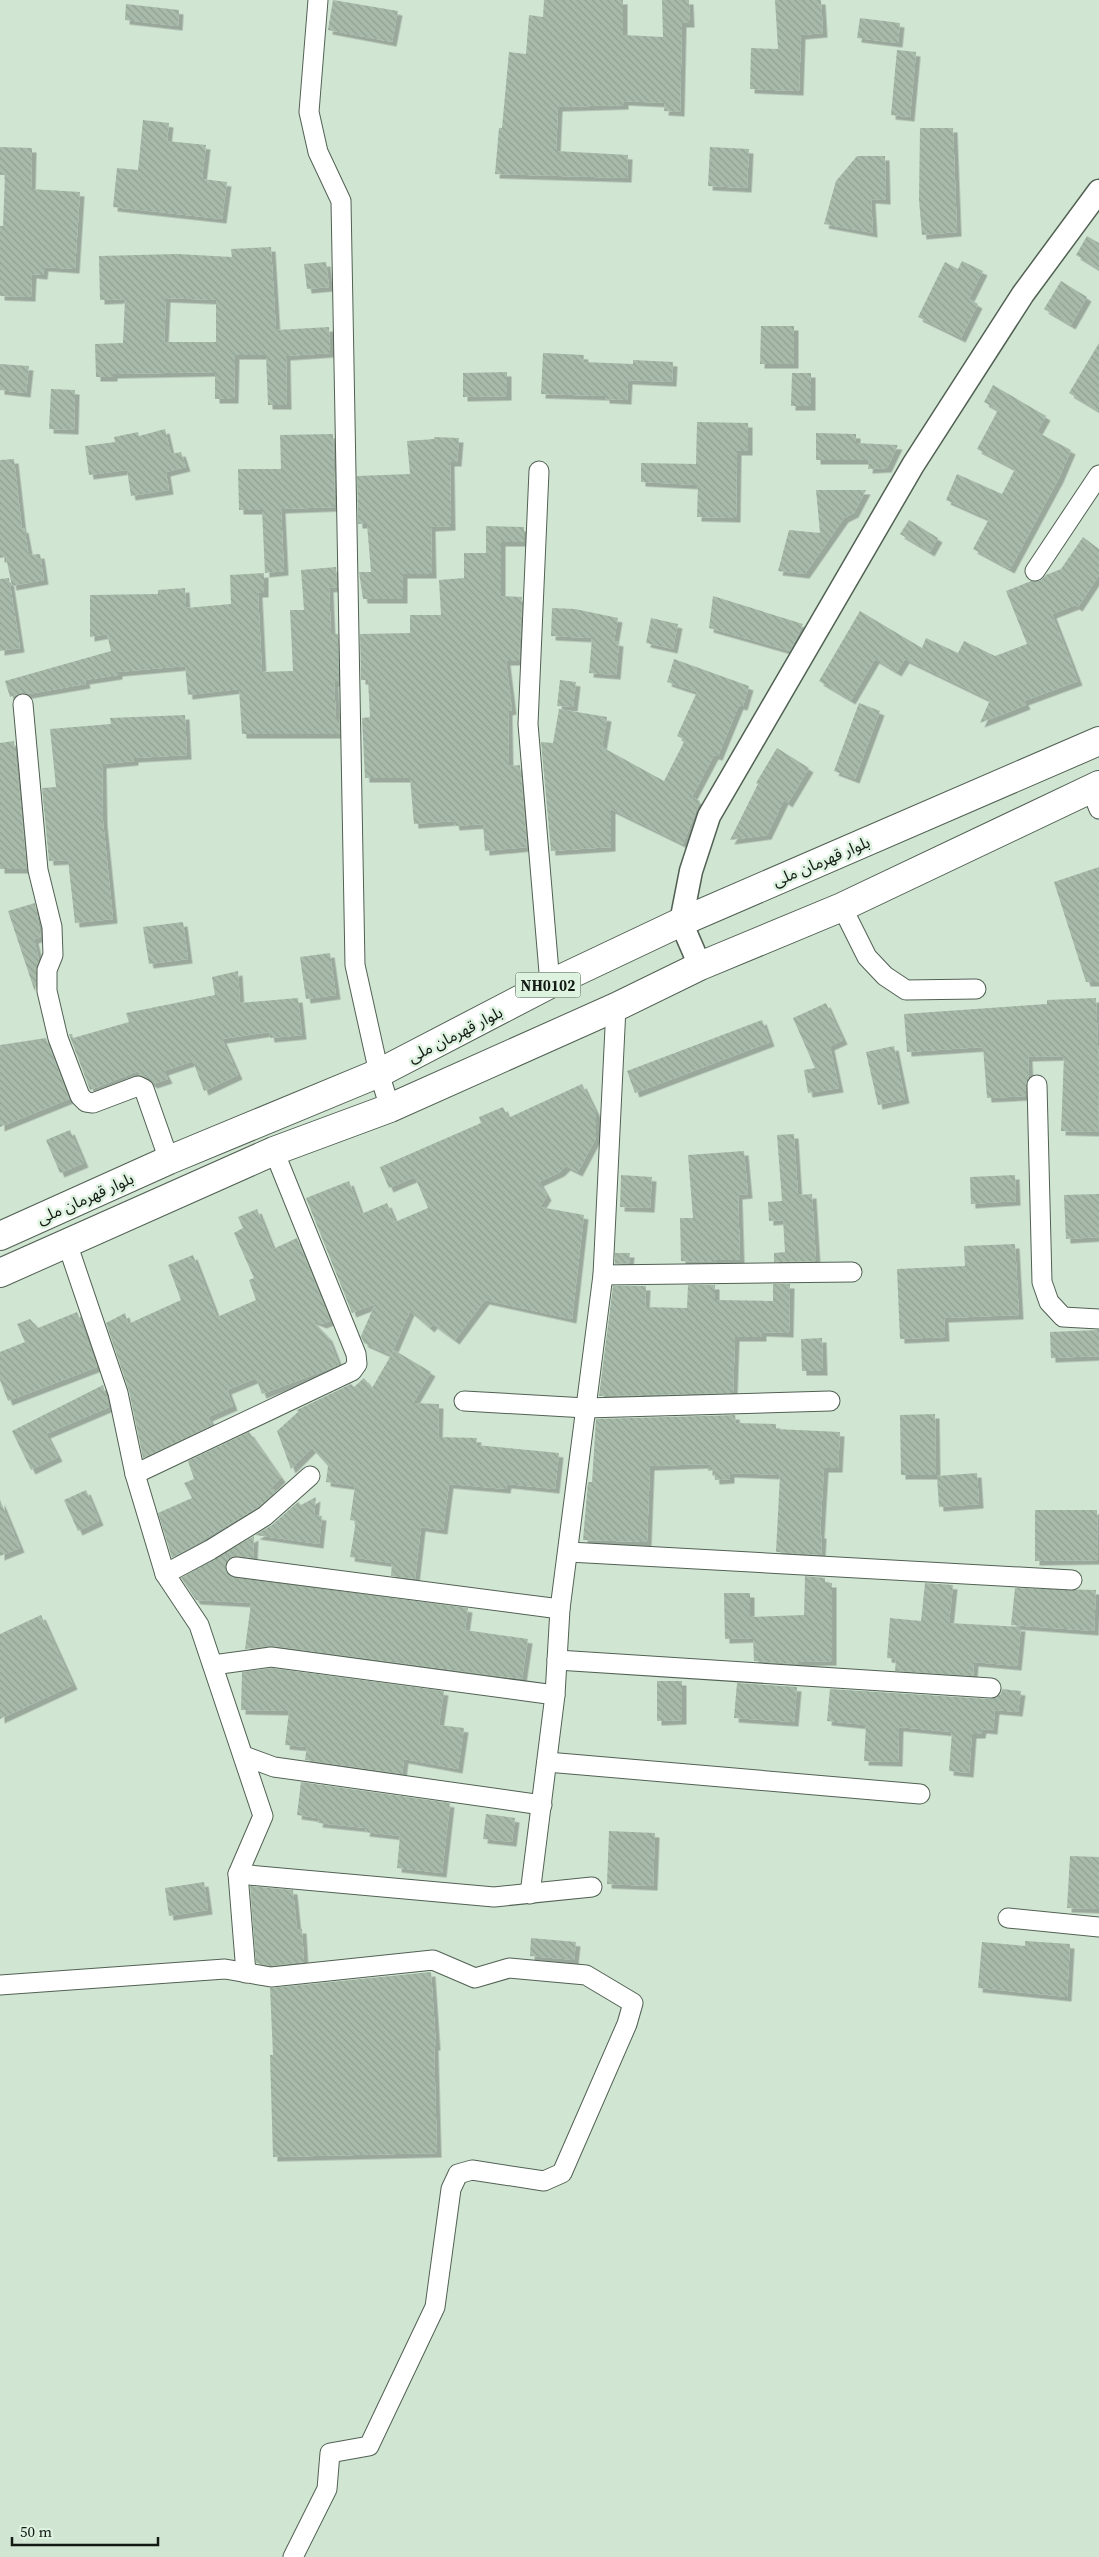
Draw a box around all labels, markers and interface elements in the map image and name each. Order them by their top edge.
street label: بلوار قهرمان ملی [769,831,873,891]
road number: NH0102 [516,972,580,998]
street label: بلوار قهرمان ملی [404,1001,506,1067]
street label: بلوار قهرمان ملی [33,1167,137,1229]
scale bar [12,2514,159,2546]
text: 50 m [20,2521,52,2542]

